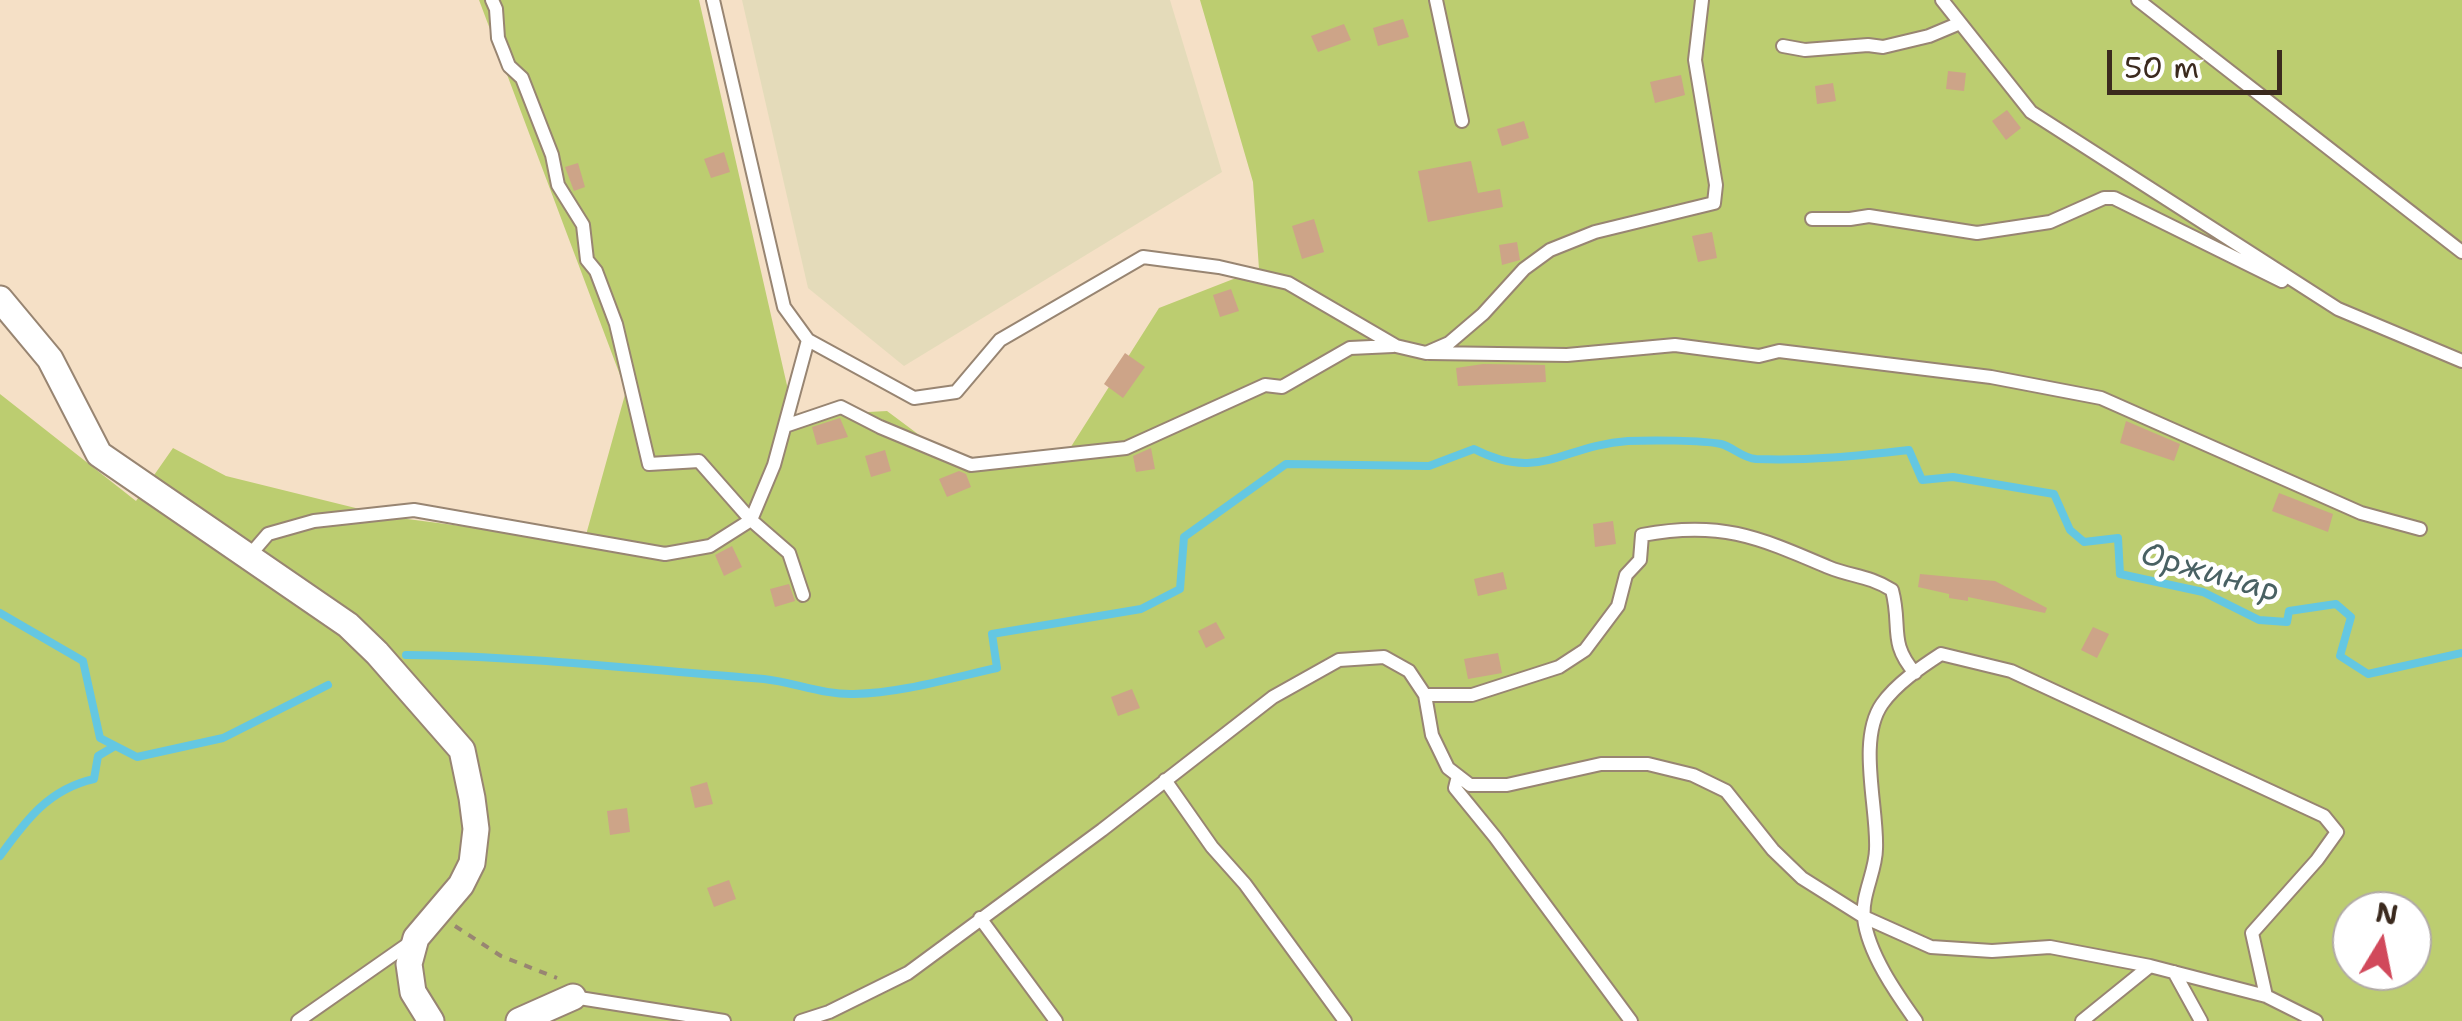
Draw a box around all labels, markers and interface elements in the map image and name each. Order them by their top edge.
scale bar [2112,30,2287,92]
text: 50 m [2124,47,2199,88]
water label: Оржинар [2136,536,2284,612]
north arrow [2332,891,2432,991]
text: N [2373,893,2401,934]

